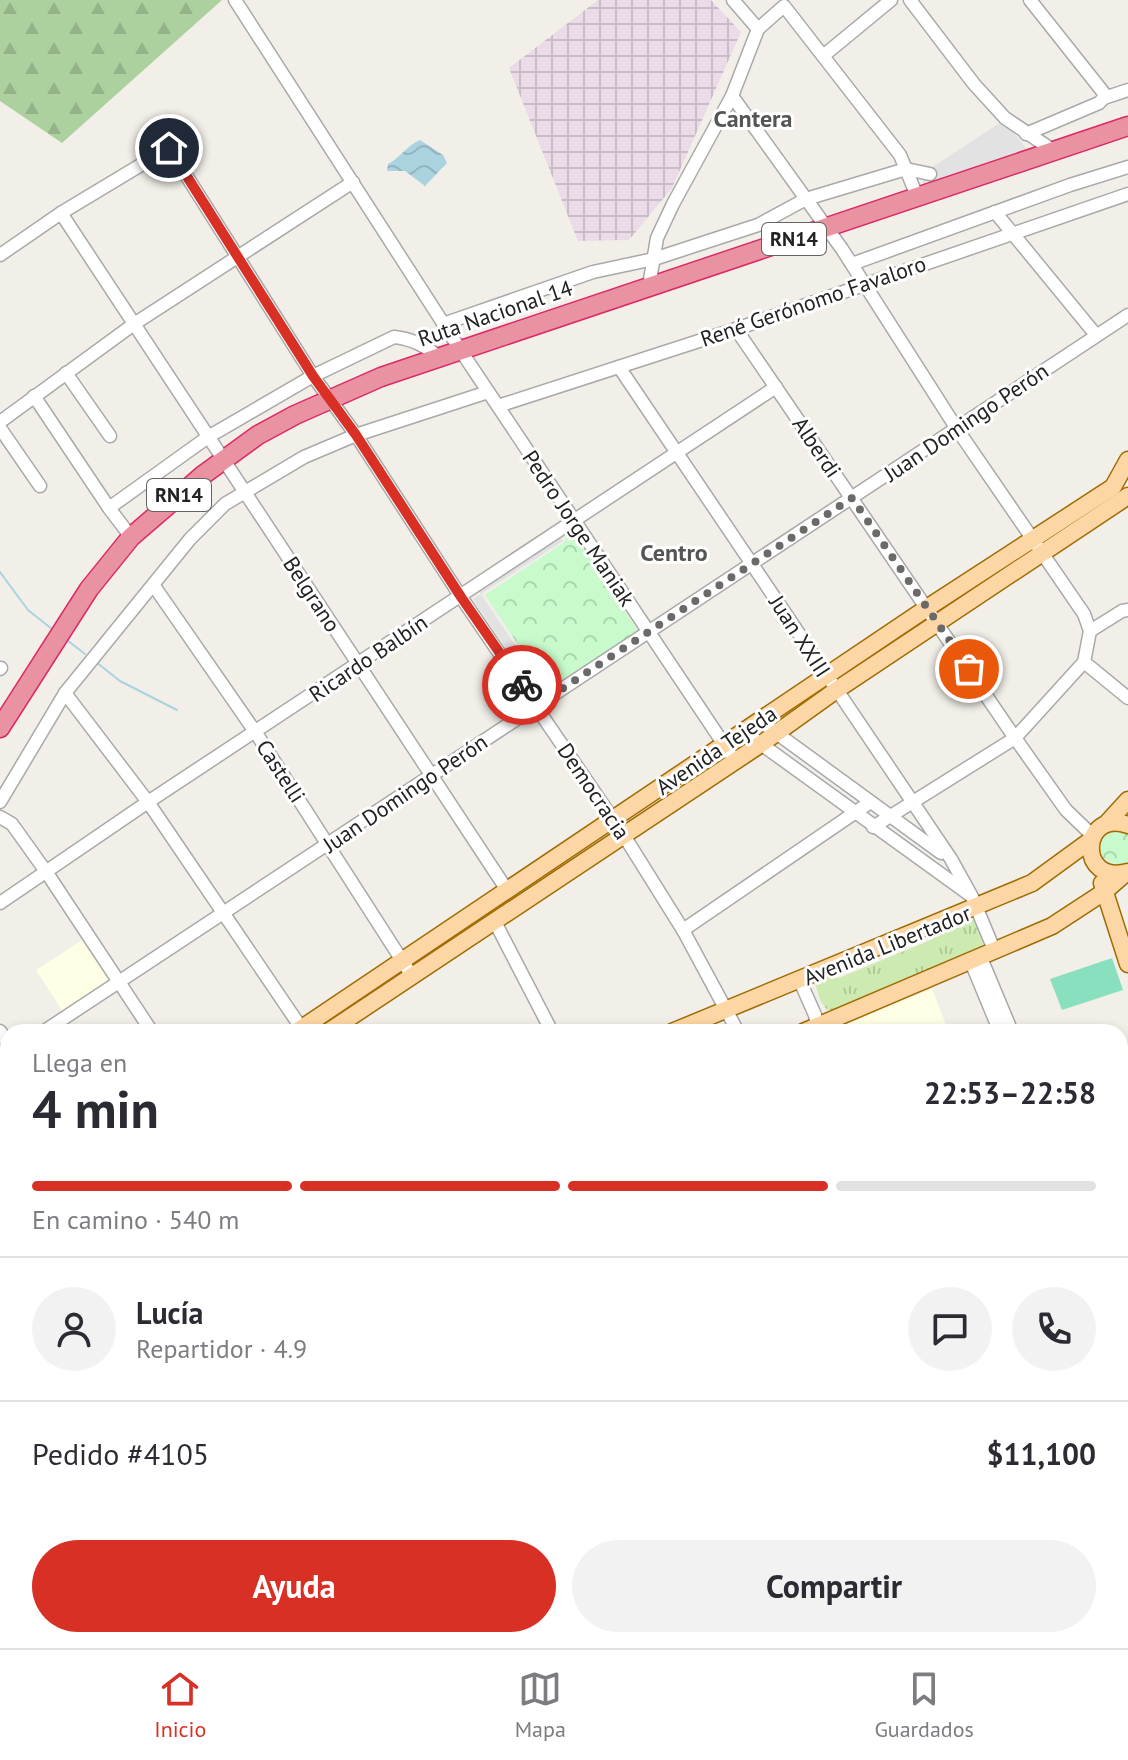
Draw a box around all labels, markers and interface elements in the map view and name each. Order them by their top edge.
district label: Cantera [714,103,792,134]
pin [135,114,203,182]
icon: home [147,126,191,170]
road number: RN14 [762,223,826,255]
street label: René Gerónomo Favaloro [696,249,930,353]
street label: Ruta Nacional 14 [414,273,576,353]
street label: Juan Domingo Perón [878,357,1054,488]
street label: Alberdi [787,411,847,483]
street label: Pedro Jorge Maniak [517,445,642,612]
road number: RN14 [147,479,211,511]
district label: Centro [640,537,708,568]
street label: Belgrano [277,551,347,637]
street label: Juan XXIII [763,589,837,682]
street label: Ricardo Balbín [303,608,433,708]
pin [935,635,1003,703]
courier [482,645,562,725]
icon: bag [947,647,991,691]
icon: bike [500,663,544,707]
street label: Avenida Tejeda [650,699,782,801]
street label: Juan Domingo Perón [317,728,493,859]
street label: Castelli [250,734,312,808]
street label: Democracia [552,737,636,845]
street label: Avenida Libertador [799,898,975,991]
text: Llega en [32,1046,127,1079]
text: 22:53–22:58 [924,1073,1096,1112]
text: 4 min [32,1075,159,1142]
text: En camino · 540 m [32,1203,239,1236]
button: person [32,1287,116,1371]
button: chat [908,1287,992,1371]
button: phone [1012,1287,1096,1371]
text: Lucía [136,1293,204,1332]
text: Repartidor · 4.9 [136,1332,307,1365]
text: Pedido #4105 [32,1434,209,1473]
text: $11,100 [986,1434,1096,1473]
button: Ayuda [32,1540,556,1632]
button: Compartir [572,1540,1096,1632]
tab: Inicio [154,1667,206,1743]
tab: Mapa [515,1667,566,1743]
tab: Guardados [874,1667,974,1743]

